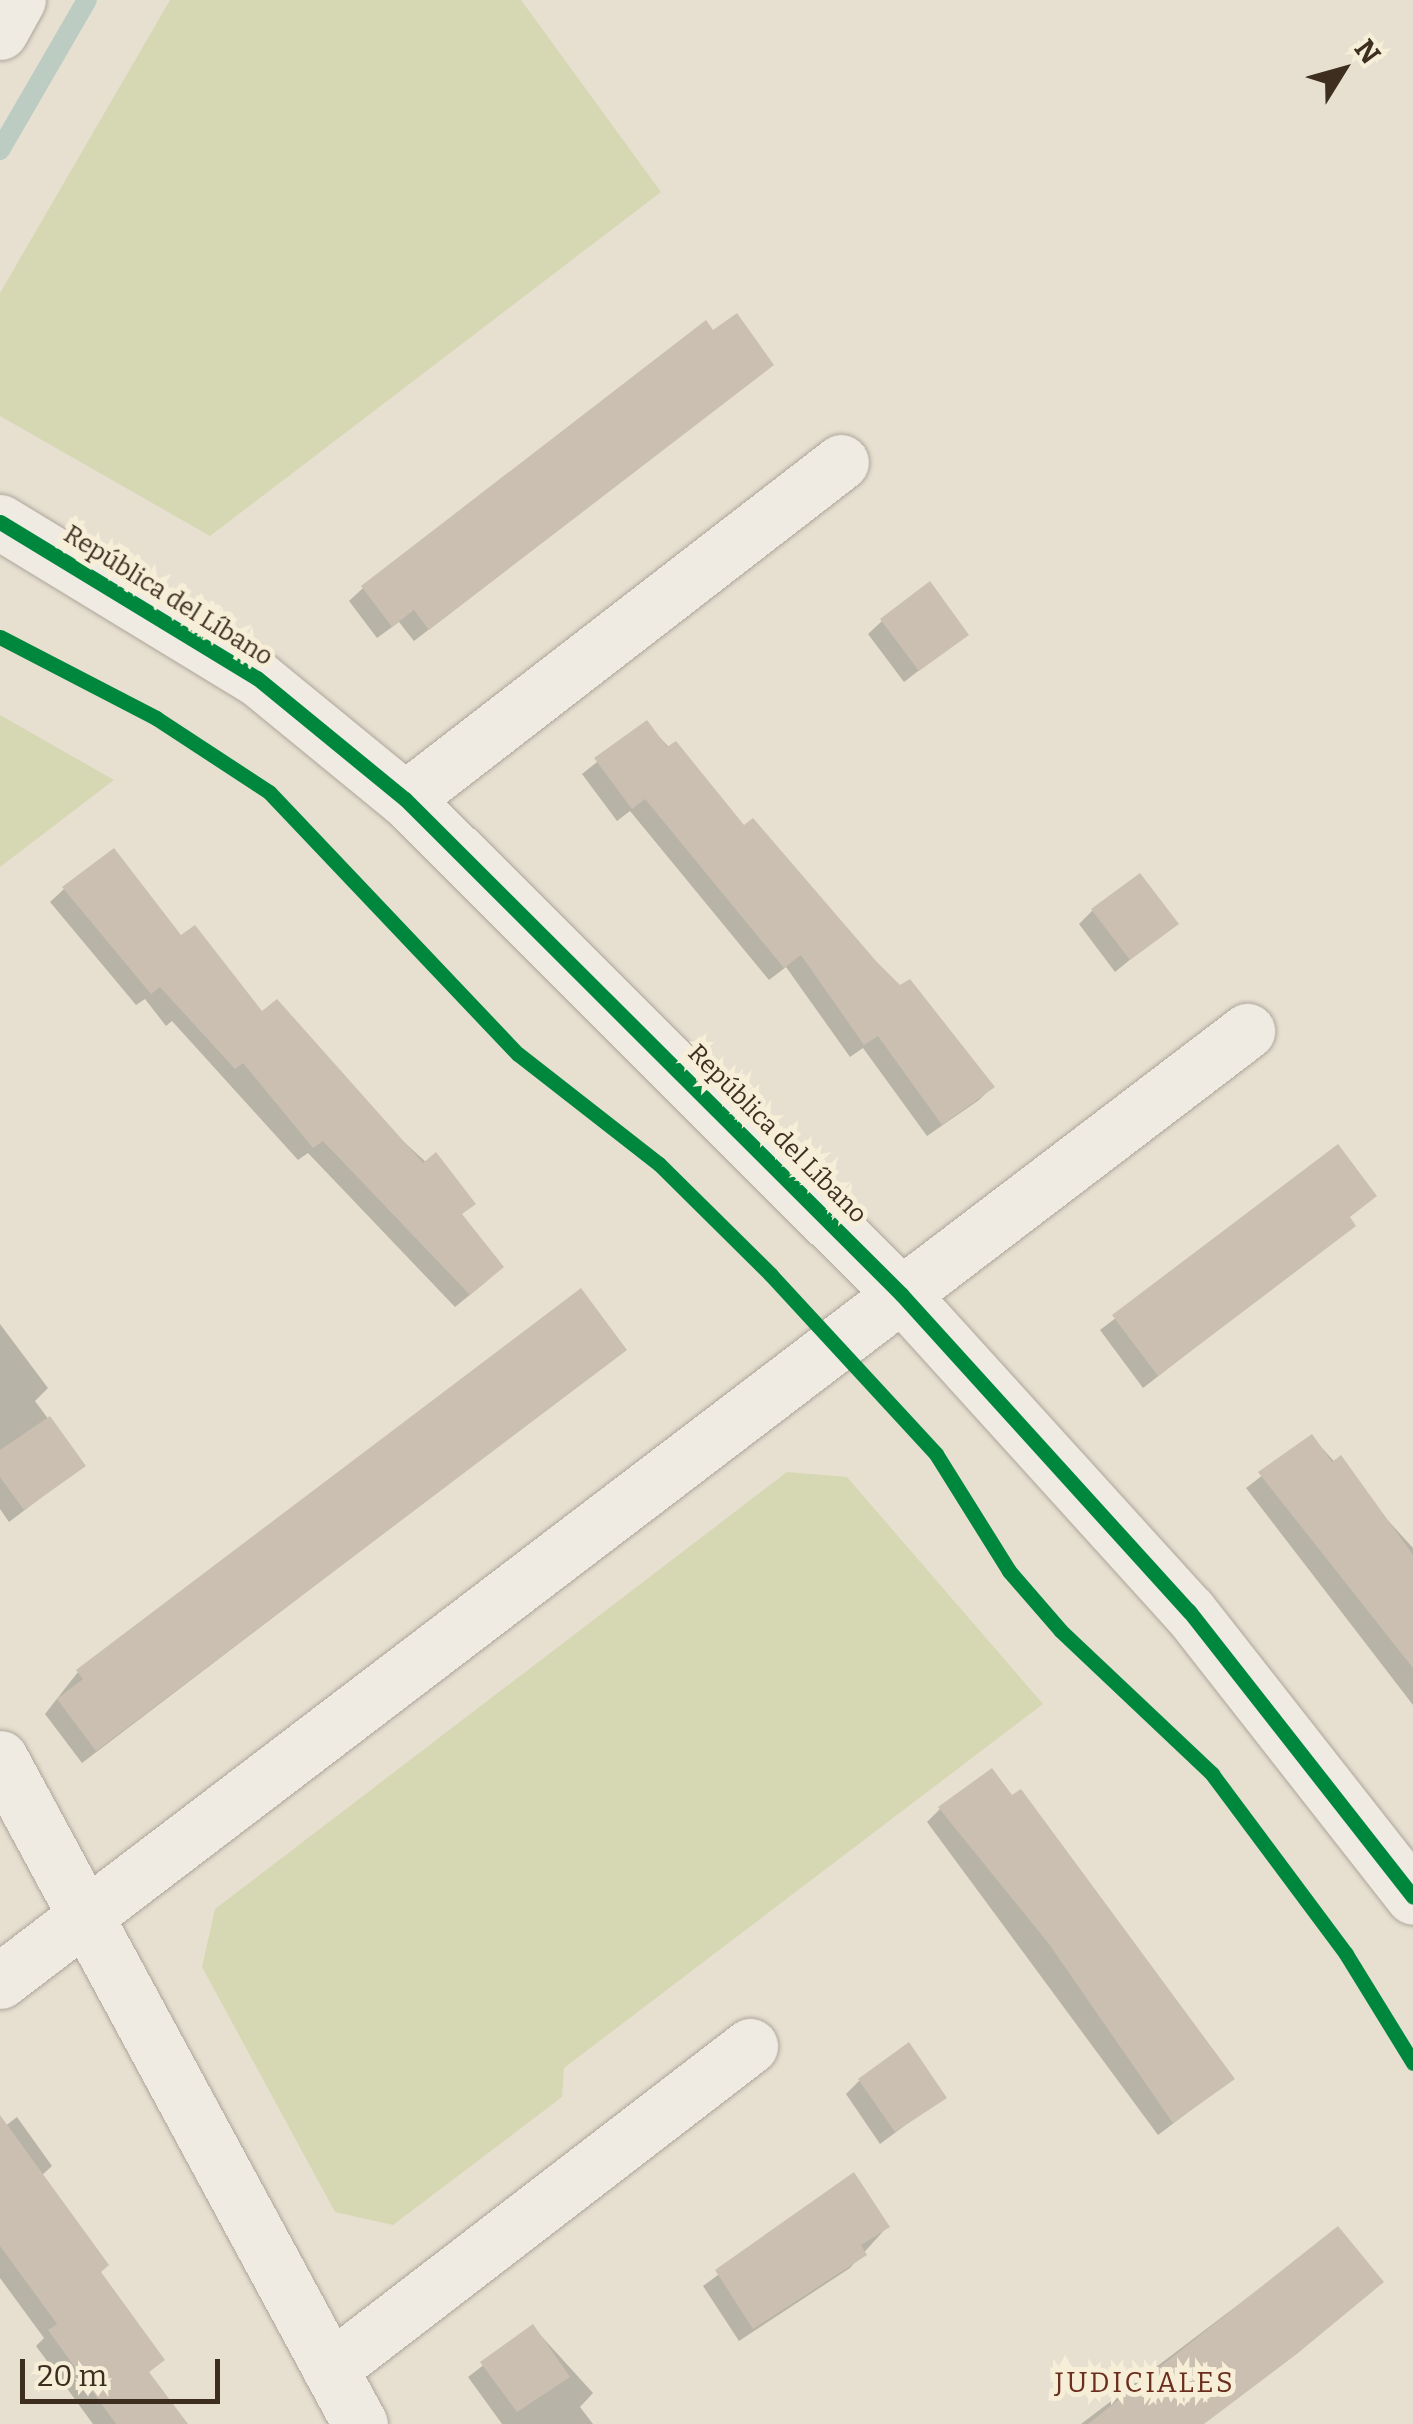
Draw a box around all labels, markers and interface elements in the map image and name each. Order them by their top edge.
north arrow [1293,20,1393,120]
text: N [1348,33,1387,70]
street label: República del Líbano [58,520,278,672]
street label: República del Líbano [681,1038,873,1230]
scale bar [25,2339,225,2401]
text: 20 m [37,2358,107,2394]
district label: JUDICIALES [1055,2366,1235,2400]

